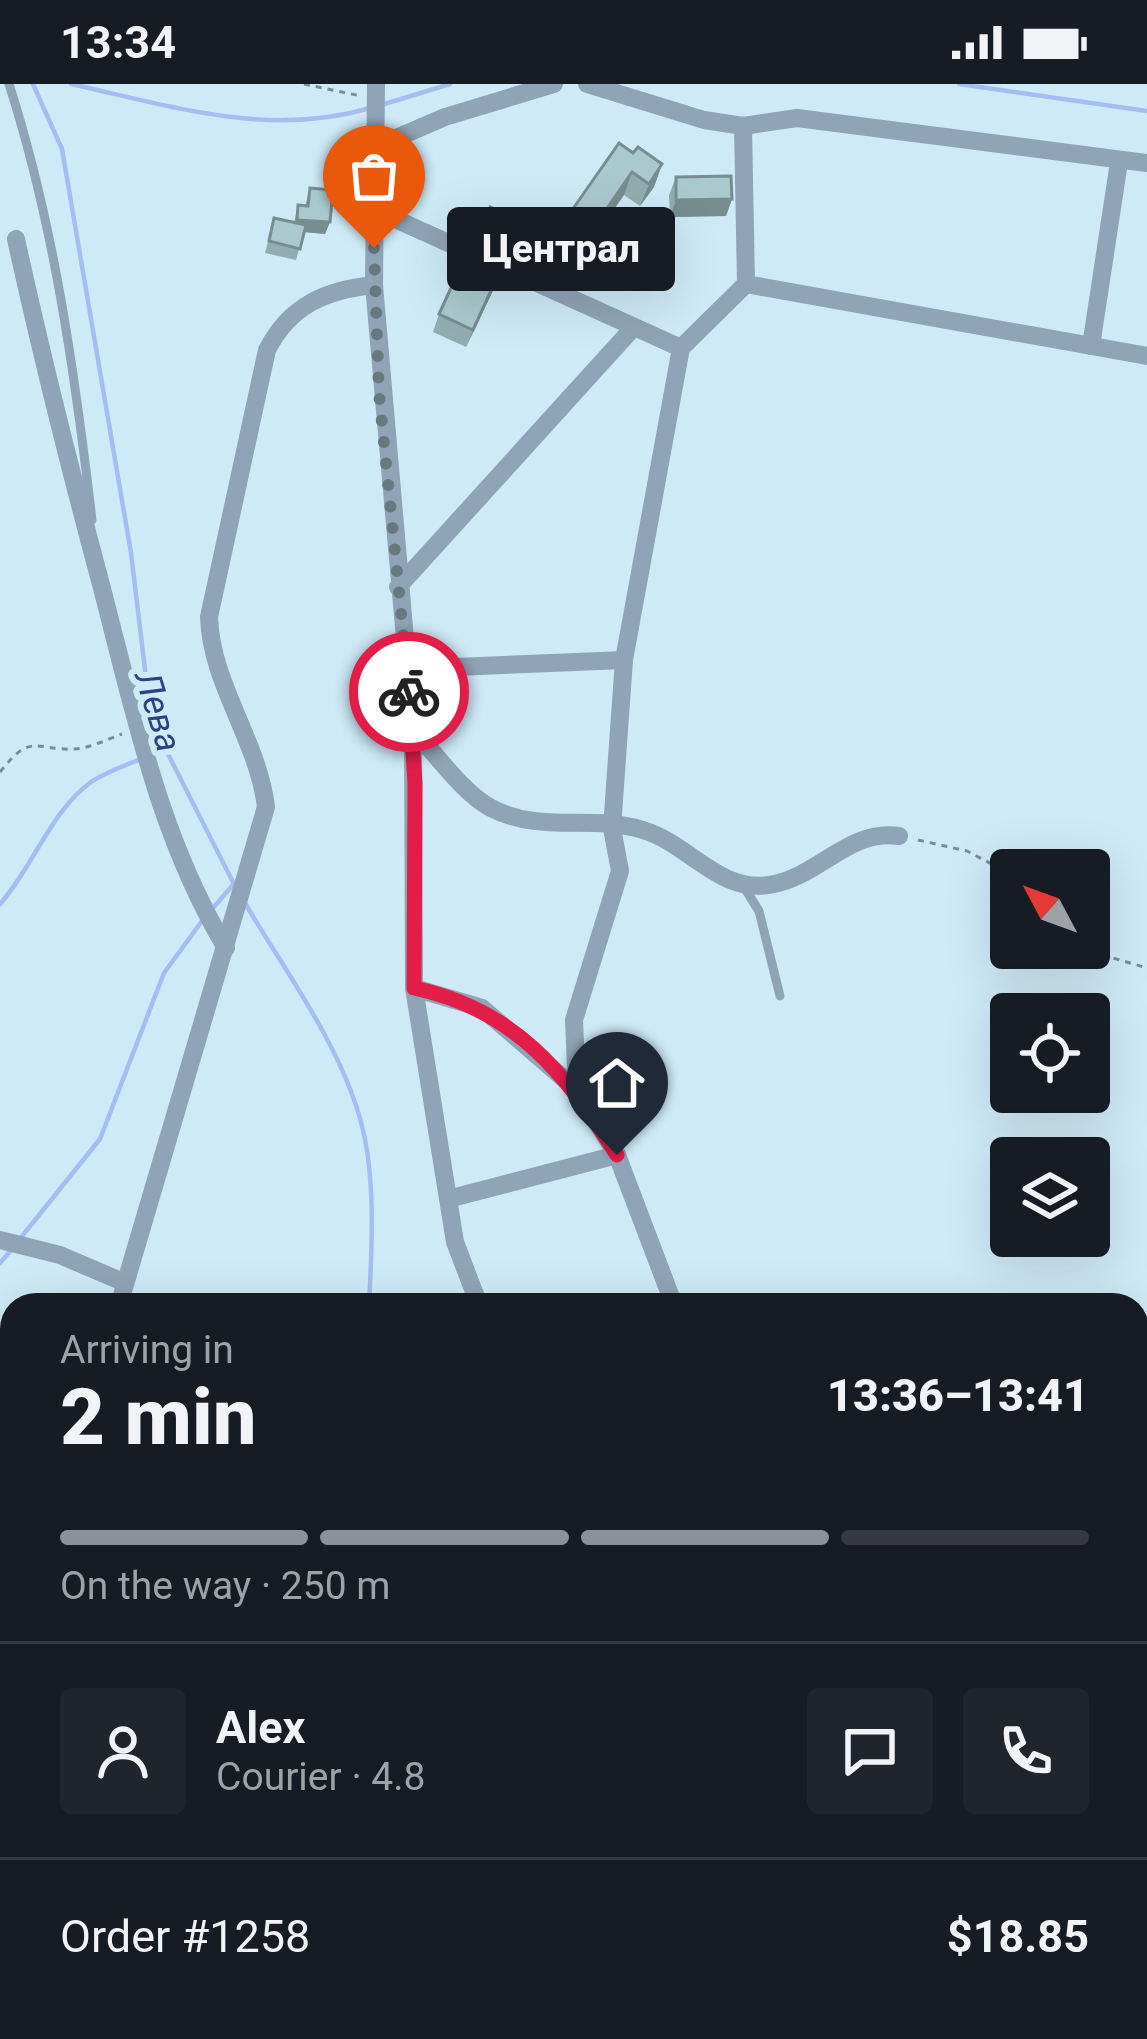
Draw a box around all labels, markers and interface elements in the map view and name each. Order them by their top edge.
text: 13:34 [60,16,176,69]
pin [323,125,425,248]
icon: bag [341,143,407,209]
callout: Централ [446,206,674,290]
text: Централ [482,226,640,272]
courier [349,632,469,752]
icon: bike [376,659,442,725]
water label: Лева [126,665,190,757]
north arrow [990,849,1110,969]
map controls [990,849,1110,1257]
button: locate [990,993,1110,1113]
pin [566,1032,668,1155]
icon: home [584,1050,650,1116]
button: layers [990,1137,1110,1257]
text: Arriving in [60,1327,234,1373]
text: 13:36–13:41 [827,1369,1089,1422]
text: 2 min [60,1372,257,1463]
text: On the way · 250 m [60,1563,391,1609]
button: person [60,1688,186,1814]
button: chat [807,1688,933,1814]
button: phone [963,1688,1089,1814]
text: Alex [216,1701,305,1754]
text: Courier · 4.8 [216,1754,425,1800]
text: Order #1258 [60,1910,310,1963]
text: $18.85 [947,1910,1089,1963]

